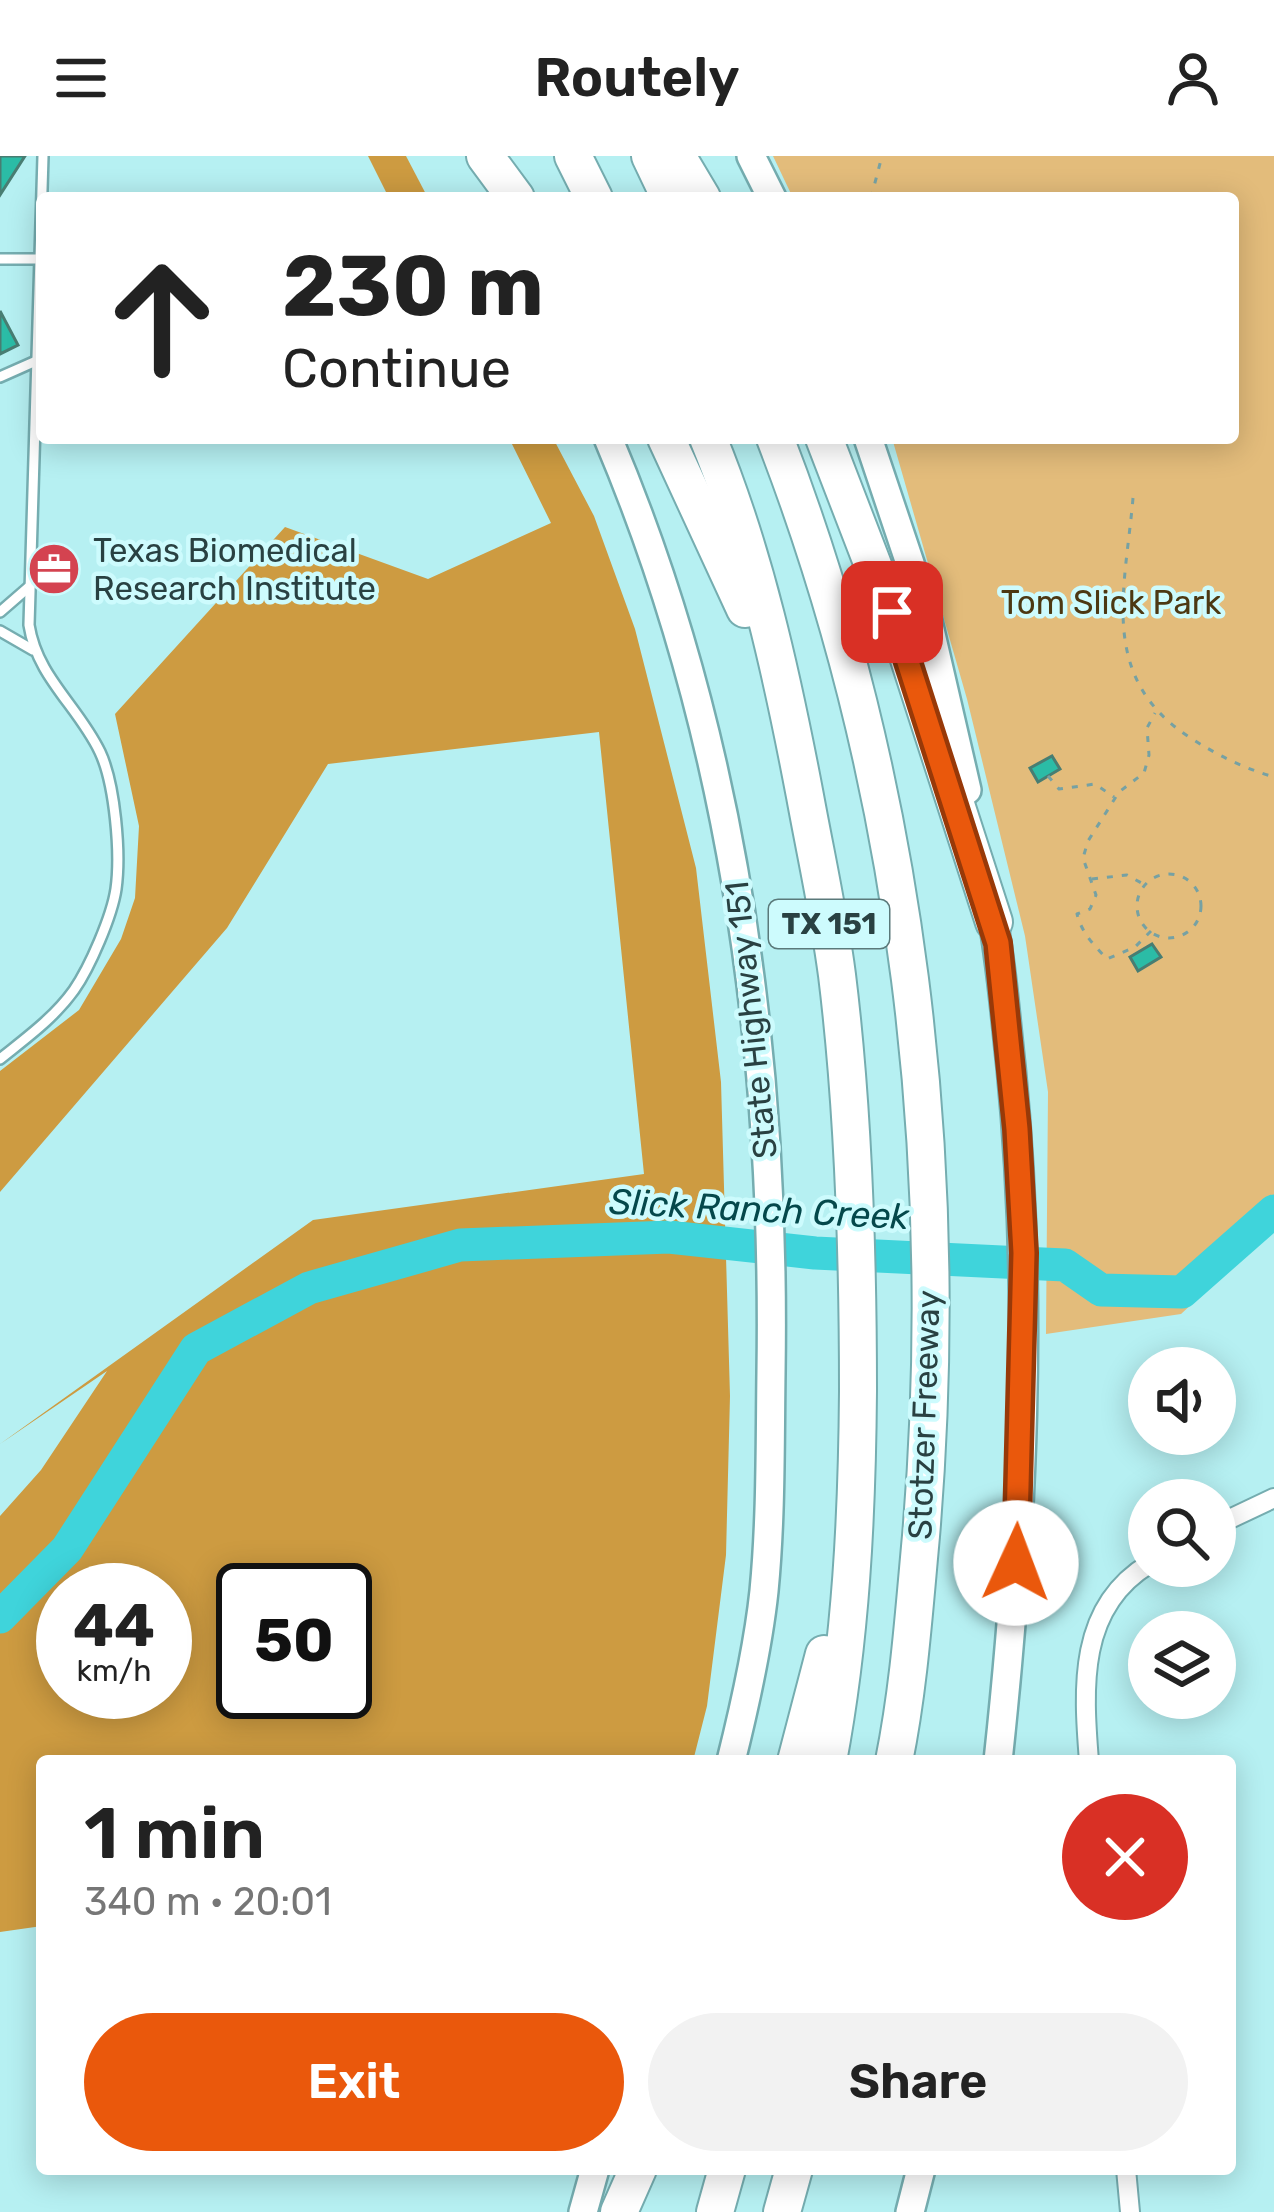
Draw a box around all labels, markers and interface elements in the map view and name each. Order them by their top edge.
icon: menu [48,45,114,111]
icon: person [1160,45,1226,111]
text: Routely [534,46,740,110]
text: 230 m [282,236,544,336]
icon: ahead [84,240,240,396]
text: Continue [282,337,511,401]
place label: Texas Biomedical Research Institute [93,531,376,608]
office icon: Texas Biomedical Research Institute [26,541,82,597]
pin [841,561,943,663]
icon: arrive [859,579,925,645]
park label: Tom Slick Park [1001,583,1221,622]
street label: State Highway 151 [717,879,785,1161]
road number: TX 151 [769,900,889,948]
water label: Slick Ranch Creek [608,1180,910,1238]
street label: Stotzer Freeway [900,1290,948,1540]
map controls [1128,1347,1236,1719]
button: sound [1128,1347,1236,1455]
button: search [1128,1479,1236,1587]
position arrow [953,1500,1079,1626]
speed limit sign: 50 [216,1563,372,1719]
text: 44 [73,1590,155,1661]
button: layers [1128,1611,1236,1719]
text: km/h [77,1653,151,1689]
text: 1 min [84,1791,265,1876]
button: close [1062,1794,1188,1920]
text: 340 m · 20:01 [84,1879,332,1925]
button: Exit [84,2013,624,2151]
button: Share [648,2013,1188,2151]

